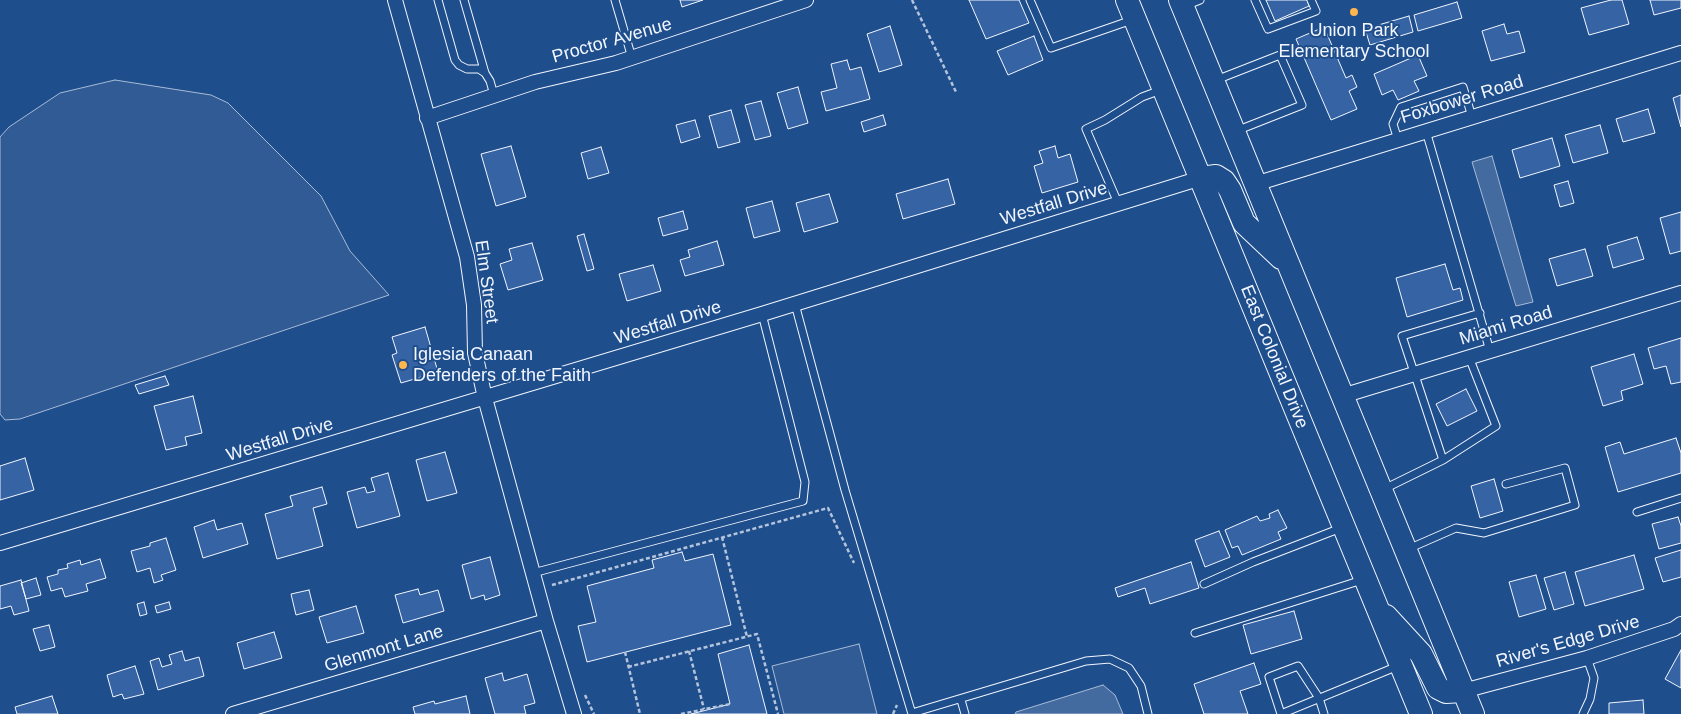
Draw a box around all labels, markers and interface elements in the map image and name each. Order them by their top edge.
marker: Union Park Elementary School [1348,6,1360,18]
street label: Proctor Avenue [550,14,674,68]
place label: Union Park Elementary School [1278,20,1430,62]
street label: Foxbower Road [1398,71,1526,129]
street label: Westfall Drive [998,177,1110,231]
street label: Elm Street [469,239,503,325]
street label: East Colonial Drive [1235,282,1313,432]
street label: Westfall Drive [612,296,724,350]
street label: Miami Road [1457,302,1555,350]
place label: Iglesia Canaan Defenders of the Faith [413,344,591,386]
marker: Iglesia Canaan Defenders of the Faith [397,359,409,371]
street label: Westfall Drive [224,413,336,467]
street label: River's Edge Drive [1494,611,1642,673]
street label: Glenmont Lane [322,621,446,677]

